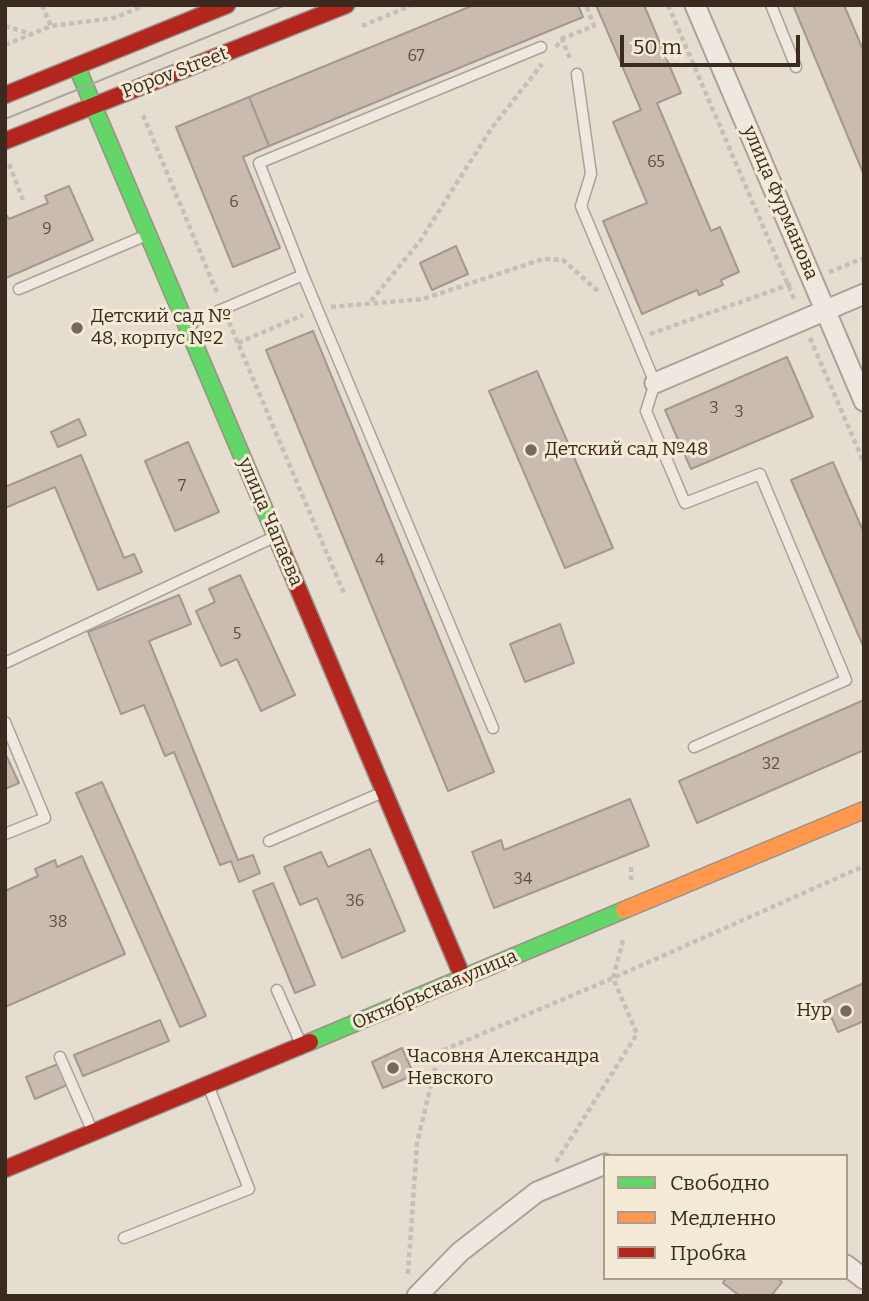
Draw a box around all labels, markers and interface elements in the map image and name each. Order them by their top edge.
scale bar [624,21,804,65]
text: 50 m [633,34,682,60]
street label: Popov Street [119,42,231,104]
house number: 67 [407,47,425,67]
street label: улица Фурманова [737,122,823,284]
house number: 65 [647,153,665,173]
house number: 6 [229,193,239,213]
house number: 9 [42,220,52,240]
place label: Детский сад № 48, корпус №2 [91,306,232,350]
marker: Детский сад № 48, корпус №2 [69,320,85,336]
house number: 3 [709,399,719,419]
house number: 3 [734,403,744,423]
place label: Детский сад №48 [545,439,708,461]
marker: Детский сад №48 [523,442,539,458]
street label: улица Чапаева [233,454,307,590]
house number: 7 [178,477,186,497]
house number: 4 [375,551,385,571]
house number: 5 [233,625,241,645]
house number: 32 [762,755,780,775]
house number: 34 [514,870,532,890]
house number: 36 [346,892,364,912]
house number: 38 [49,913,67,933]
street label: Октябрьская улица [349,945,521,1035]
place label: Нур [796,1000,832,1022]
marker: Нур [838,1003,854,1019]
place label: Часовня Александра Невского [407,1046,599,1090]
marker: Часовня Александра Невского [385,1060,401,1076]
legend [603,1154,848,1280]
text: Свободно [670,1170,770,1196]
text: Медленно [670,1205,776,1231]
text: Пробка [670,1240,747,1266]

